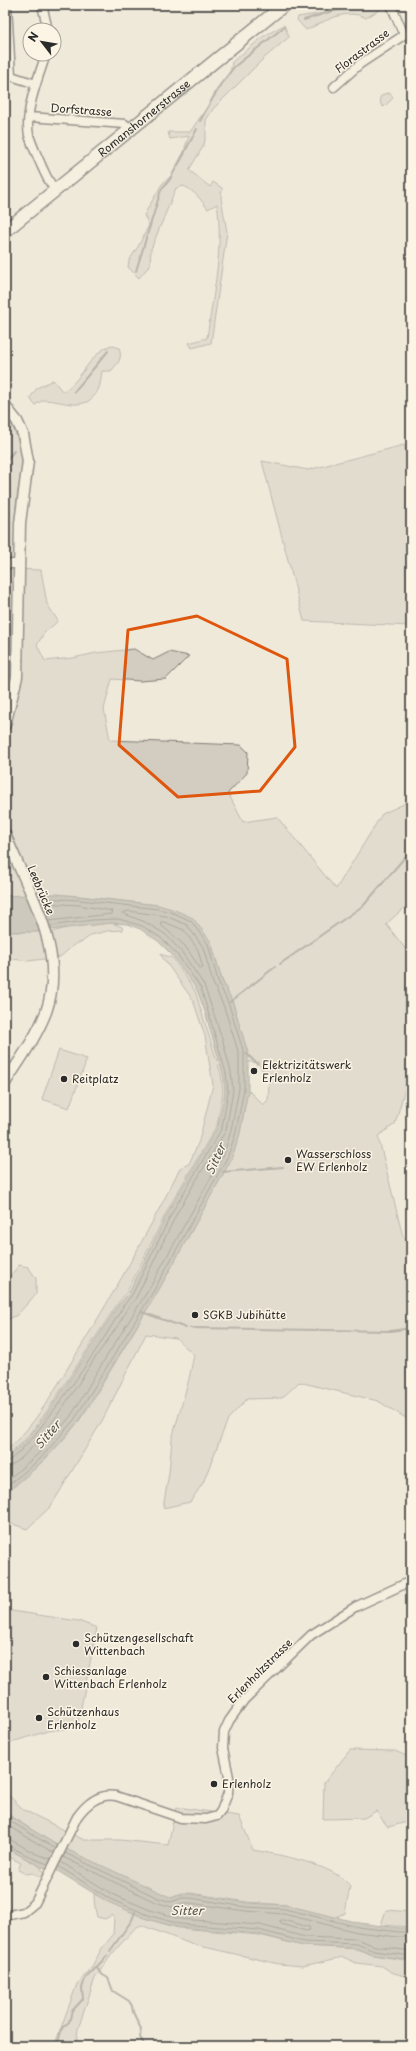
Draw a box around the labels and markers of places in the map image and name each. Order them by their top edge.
place label: Elektrizitätswerk Erlenholz [262,1056,352,1086]
marker: Elektrizitätswerk Erlenholz [249,1066,259,1076]
place label: Reitplatz [72,1070,118,1087]
marker: Reitplatz [59,1074,69,1084]
place label: Wasserschloss EW Erlenholz [296,1145,371,1175]
marker: Wasserschloss EW Erlenholz [283,1155,293,1165]
place label: SGKB Jubihütte [203,1306,286,1323]
marker: SGKB Jubihütte [190,1310,200,1320]
place label: Schützengesellschaft Wittenbach [84,1629,194,1659]
marker: Schützengesellschaft Wittenbach [71,1639,81,1649]
place label: Schiessanlage Wittenbach Erlenholz [54,1662,167,1692]
marker: Schiessanlage Wittenbach Erlenholz [41,1672,51,1682]
place label: Schützenhaus Erlenholz [47,1703,119,1733]
marker: Schützenhaus Erlenholz [34,1713,44,1723]
place label: Erlenholz [222,1775,271,1792]
marker: Erlenholz [209,1779,219,1789]

